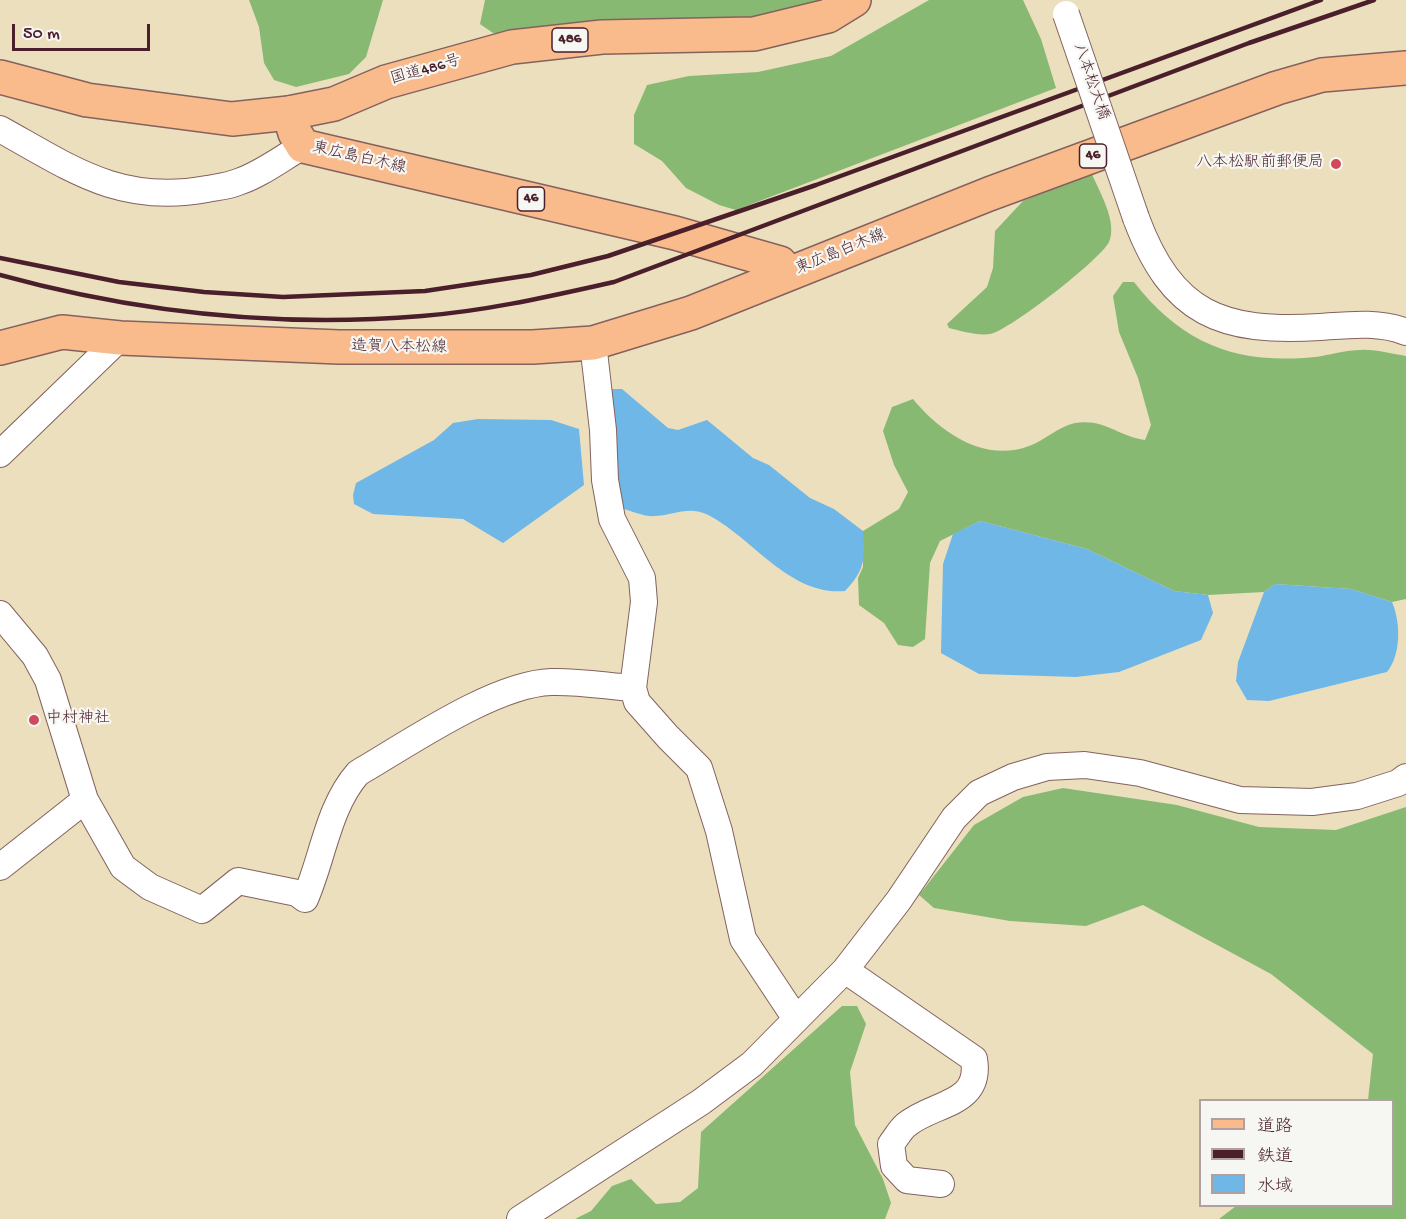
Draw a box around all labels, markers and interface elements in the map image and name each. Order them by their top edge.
scale bar [15,12,153,50]
text: 50 m [23,24,60,45]
road number: 486 [552,28,588,52]
street label: 八本松大橋 [1068,41,1112,123]
street label: 国道486号 [389,52,463,90]
street label: 東広島白木線 [310,139,408,179]
road number: 46 [1080,144,1106,168]
place label: 八本松駅前郵便局 [1196,154,1324,174]
marker: 八本松駅前郵便局 [1329,157,1343,171]
road number: 46 [518,187,544,211]
street label: 東広島白木線 [793,226,889,280]
street label: 造賀八本松線 [351,338,447,358]
place label: 中村神社 [46,710,110,730]
marker: 中村神社 [27,713,41,727]
legend [1199,1099,1394,1207]
text: 道路 [1257,1117,1293,1138]
text: 鉄道 [1257,1147,1293,1168]
text: 水域 [1257,1177,1293,1198]

